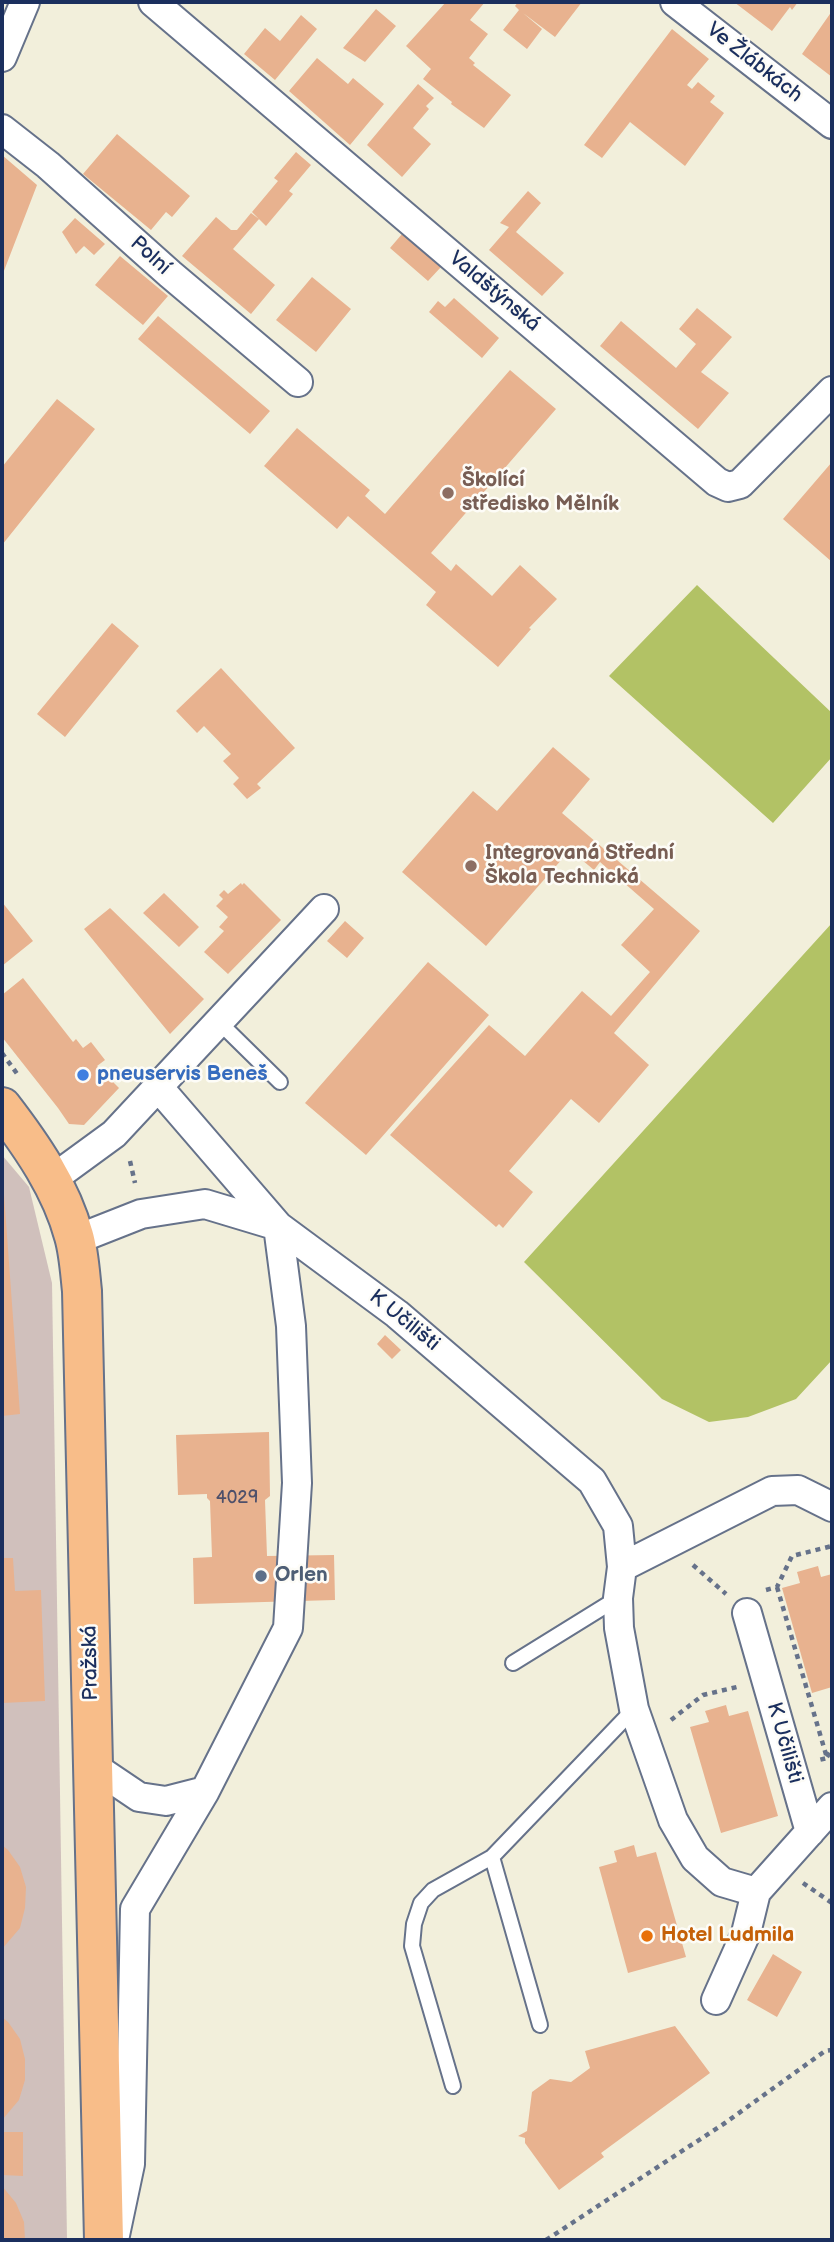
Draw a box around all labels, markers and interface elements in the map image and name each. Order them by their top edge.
street label: Ve Žlábkách [701,18,807,108]
street label: Polní [125,231,175,281]
street label: Valdštýnská [443,247,545,337]
place label: Školící středisko Mělník [462,468,619,518]
marker: Školící středisko Mělník [440,485,456,501]
place label: Integrovaná Střední Škola Technická [485,841,674,891]
marker: Integrovaná Střední Škola Technická [463,858,479,874]
place label: pneuservis Beneš [97,1062,268,1088]
marker: pneuservis Beneš [75,1067,91,1083]
street label: K Učilišti [364,1285,444,1357]
house number: 4029 [216,1487,258,1509]
place label: Orlen [275,1563,328,1589]
marker: Orlen [253,1568,269,1584]
street label: Pražská [78,1625,104,1701]
street label: K Učilišti [760,1699,808,1787]
place label: Hotel Ludmila [661,1923,794,1949]
marker: Hotel Ludmila [639,1928,655,1944]

